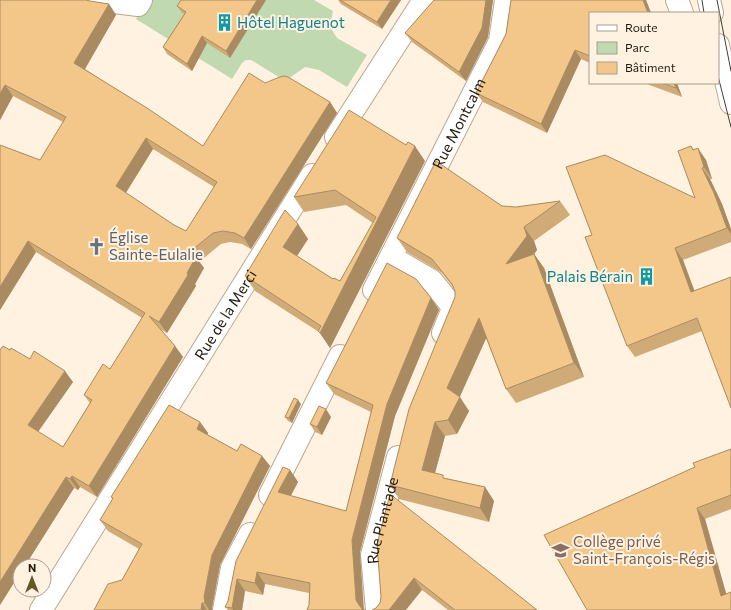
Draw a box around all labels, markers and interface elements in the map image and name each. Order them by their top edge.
building icon: Hôtel Haguenot [214,12,234,32]
legend [589,12,719,84]
place label: Hôtel Haguenot [237,13,345,31]
text: Route [625,20,658,34]
text: Parc [625,40,649,54]
text: Bâtiment [625,60,676,74]
street label: Rue Montcalm [428,75,489,172]
place label: Église Sainte-Eulalie [109,227,203,263]
church icon: Église Sainte-Eulalie [86,236,106,256]
street label: Rue de la Merci [190,266,260,363]
building icon: Palais Bérain [636,266,656,286]
place label: Palais Bérain [547,267,633,285]
street label: Rue Plantade [363,475,401,565]
place label: Collège privé Saint-François-Régis [573,532,715,567]
school or university icon: Collège privé Saint-François-Régis [550,540,570,560]
north arrow [12,558,52,598]
text: N [28,561,36,574]

